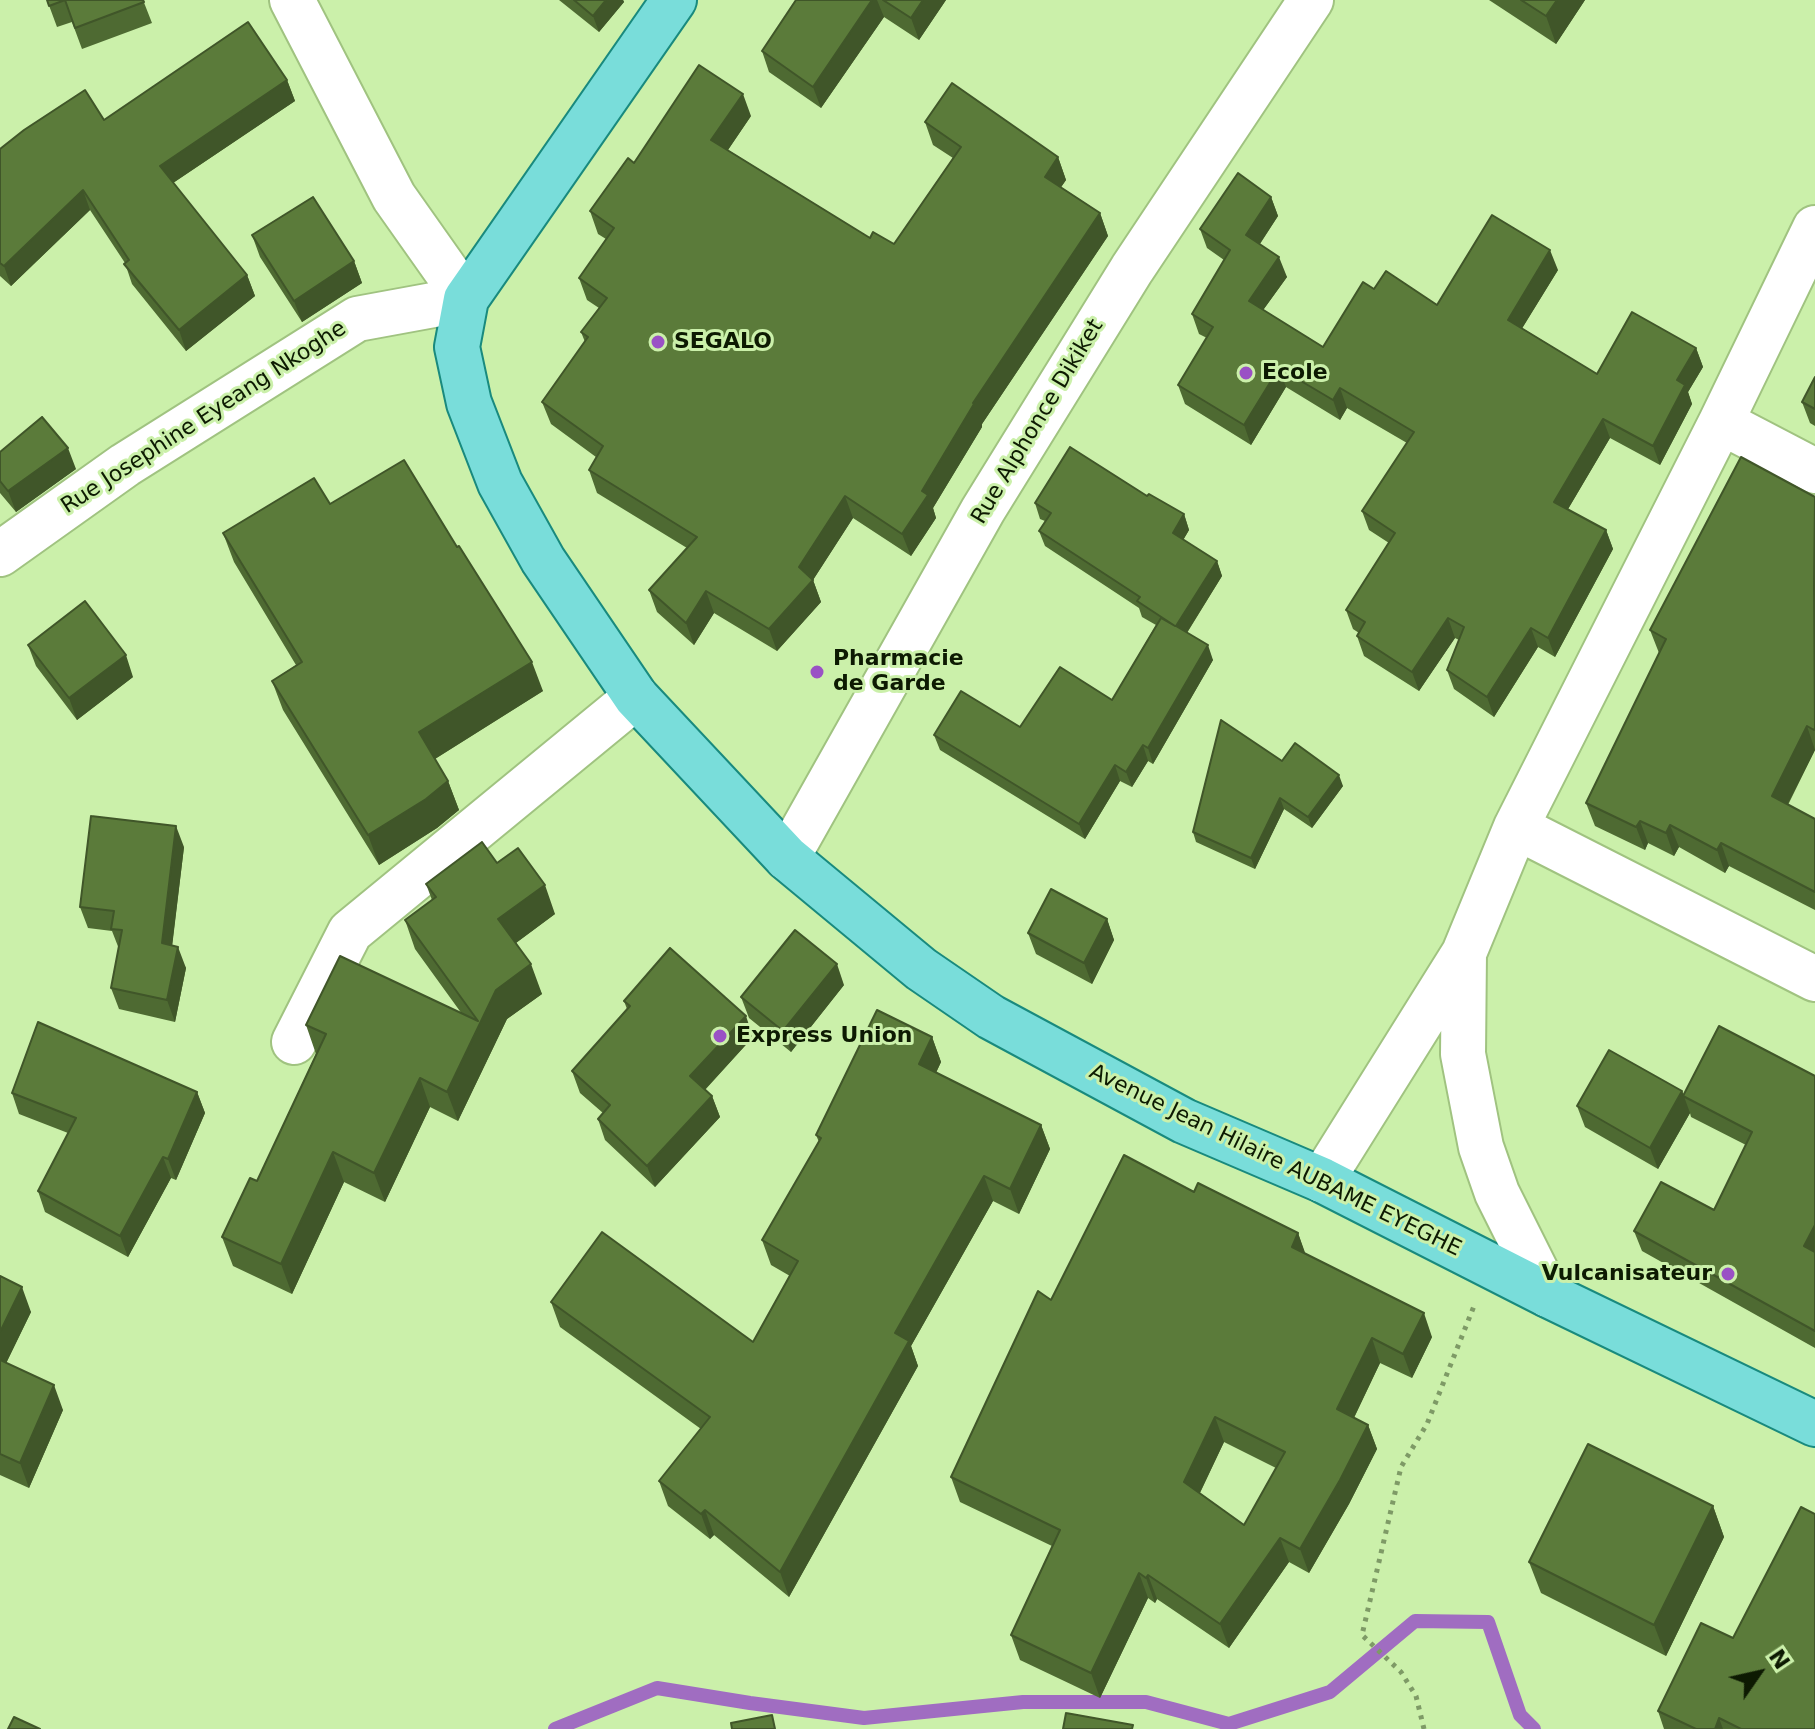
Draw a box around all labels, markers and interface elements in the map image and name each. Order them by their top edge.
street label: Rue Alphonce Dikiket [966,315,1110,529]
street label: Rue Josephine Eyeang Nkoghe [57,316,351,520]
place label: SEGALO [674,329,772,355]
marker: SEGALO [649,333,667,351]
place label: Ecole [1262,360,1328,386]
marker: Ecole [1237,364,1255,382]
place label: Pharmacie de Garde [833,646,964,698]
marker: Pharmacie de Garde [808,663,826,681]
place label: Express Union [736,1023,912,1049]
marker: Express Union [711,1027,729,1045]
street label: Avenue Jean Hilaire AUBAME EYEGHE [1085,1059,1465,1263]
place label: Vulcanisateur [1542,1261,1712,1287]
marker: Vulcanisateur [1719,1265,1737,1283]
north arrow [1719,1633,1799,1713]
text: N [1764,1645,1795,1674]

